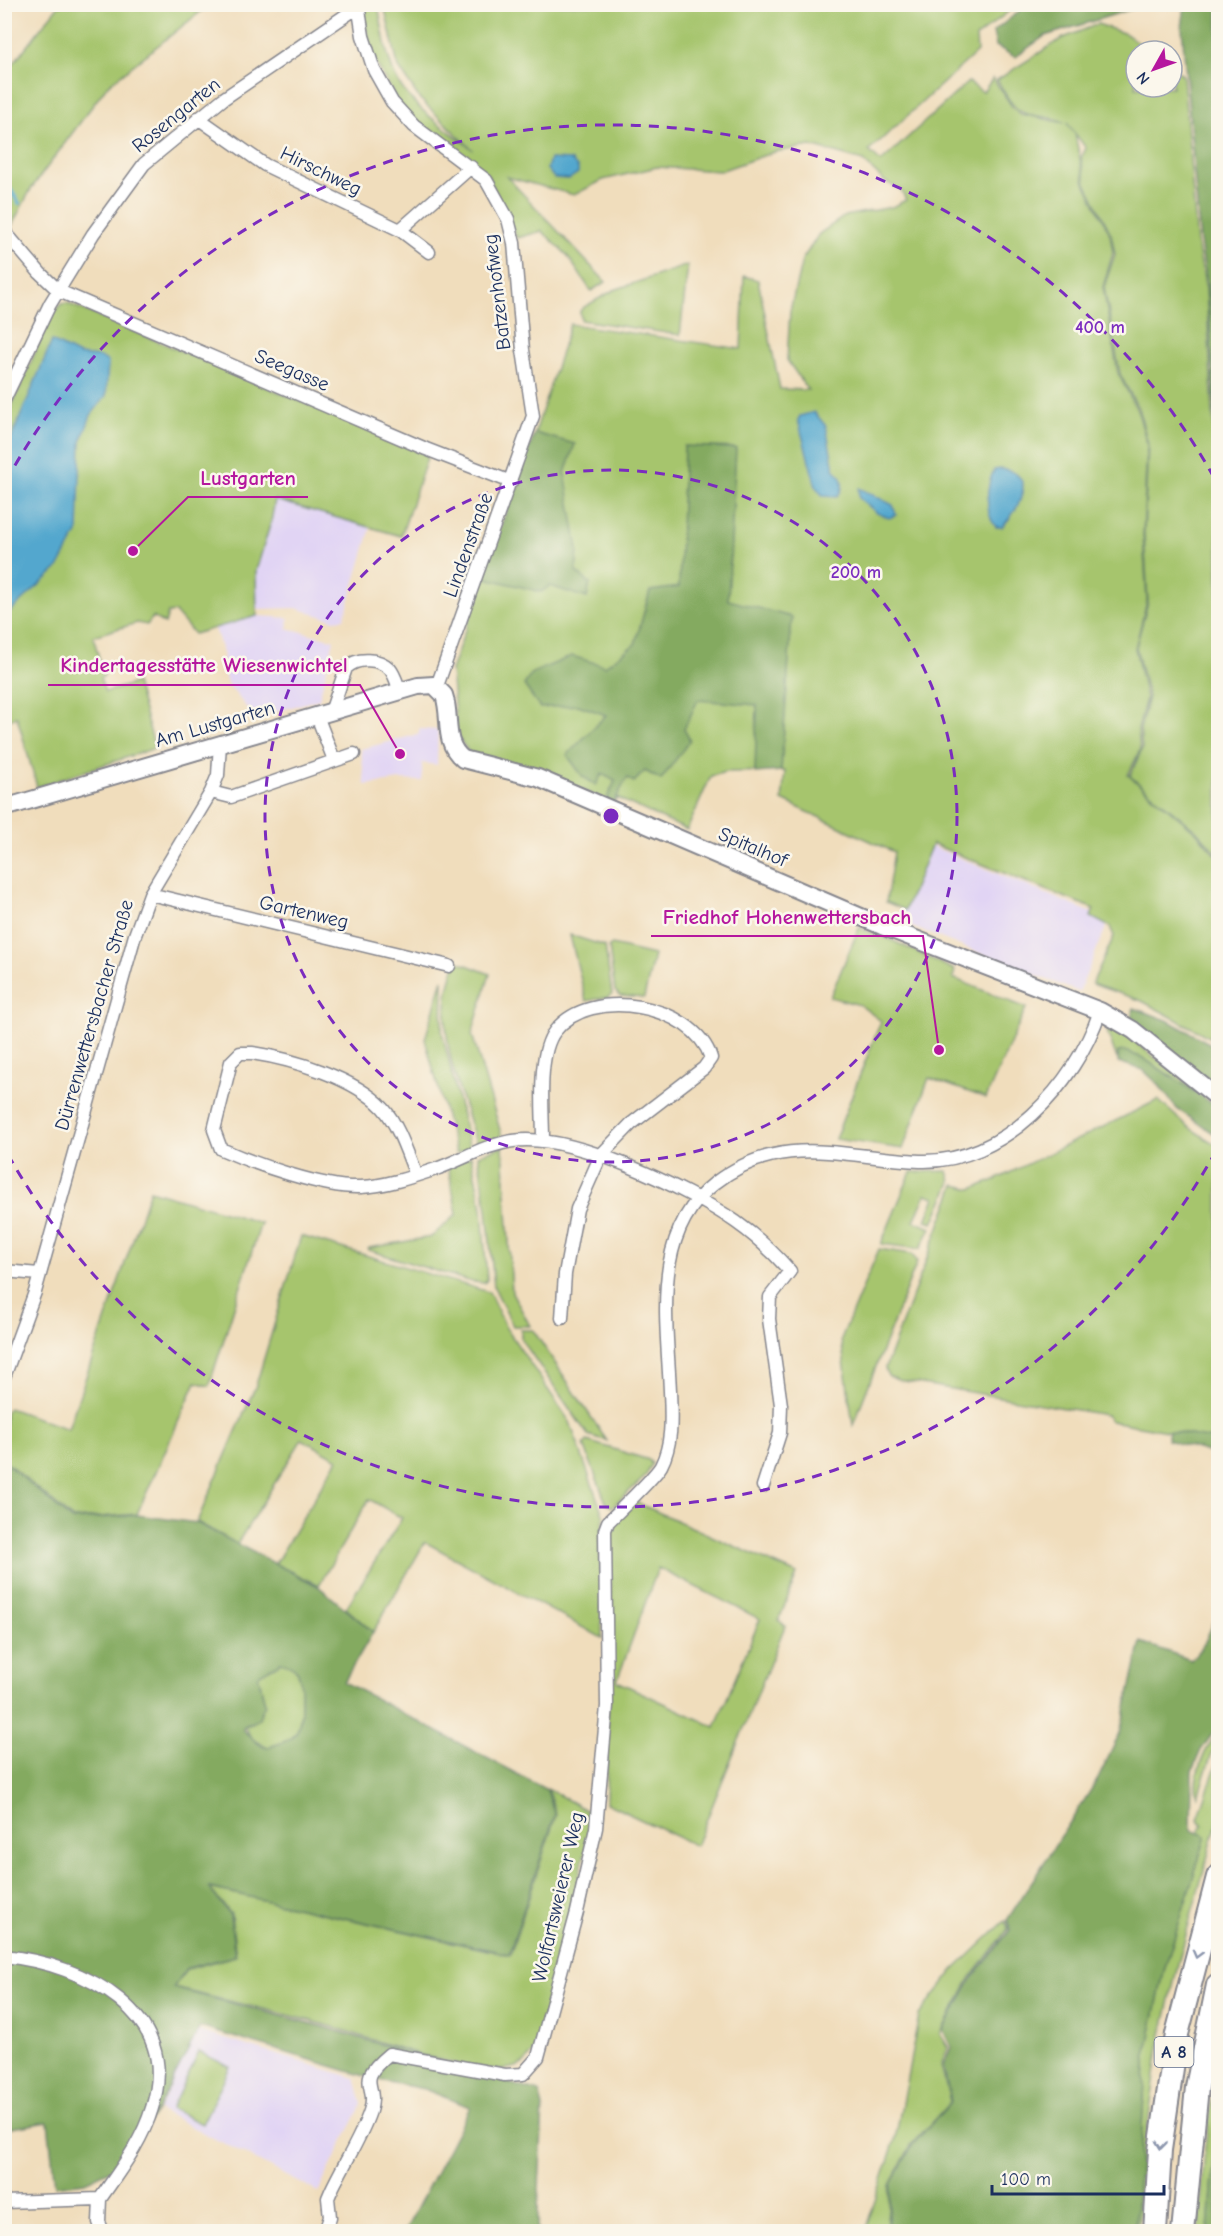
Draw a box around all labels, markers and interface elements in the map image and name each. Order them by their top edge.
north arrow [1124,39,1184,99]
text: N [1133,68,1154,88]
street label: Rosengarten [127,73,225,157]
street label: Hirschweg [277,141,365,201]
street label: Batzenhofweg [478,233,516,351]
text: 400 m [1075,317,1125,338]
street label: Seegasse [251,344,333,396]
callout: Lustgarten [188,458,308,497]
text: Lustgarten [200,466,296,490]
street label: Lindenstraße [438,490,498,600]
text: 200 m [831,562,881,583]
callout: Kindertagesstätte Wiesenwichtel [48,646,360,685]
text: Kindertagesstätte Wiesenwichtel [60,653,348,677]
street label: Am Lustgarten [153,696,277,752]
centre of rings [601,806,621,826]
street label: Spitalhof [715,822,792,872]
street label: Gartenweg [257,891,351,933]
street label: Dürrenwettersbacher Straße [50,897,138,1133]
callout: Friedhof Hohenwettersbach [651,897,923,936]
text: Friedhof Hohenwettersbach [663,905,911,929]
street label: Wolfartsweierer Weg [527,1810,589,1984]
one-way arrow [1192,1948,1204,1959]
road number: A 8 [1154,2037,1194,2067]
one-way arrow [1155,2141,1168,2150]
scale bar [992,2158,1164,2196]
text: 100 m [1001,2169,1051,2190]

